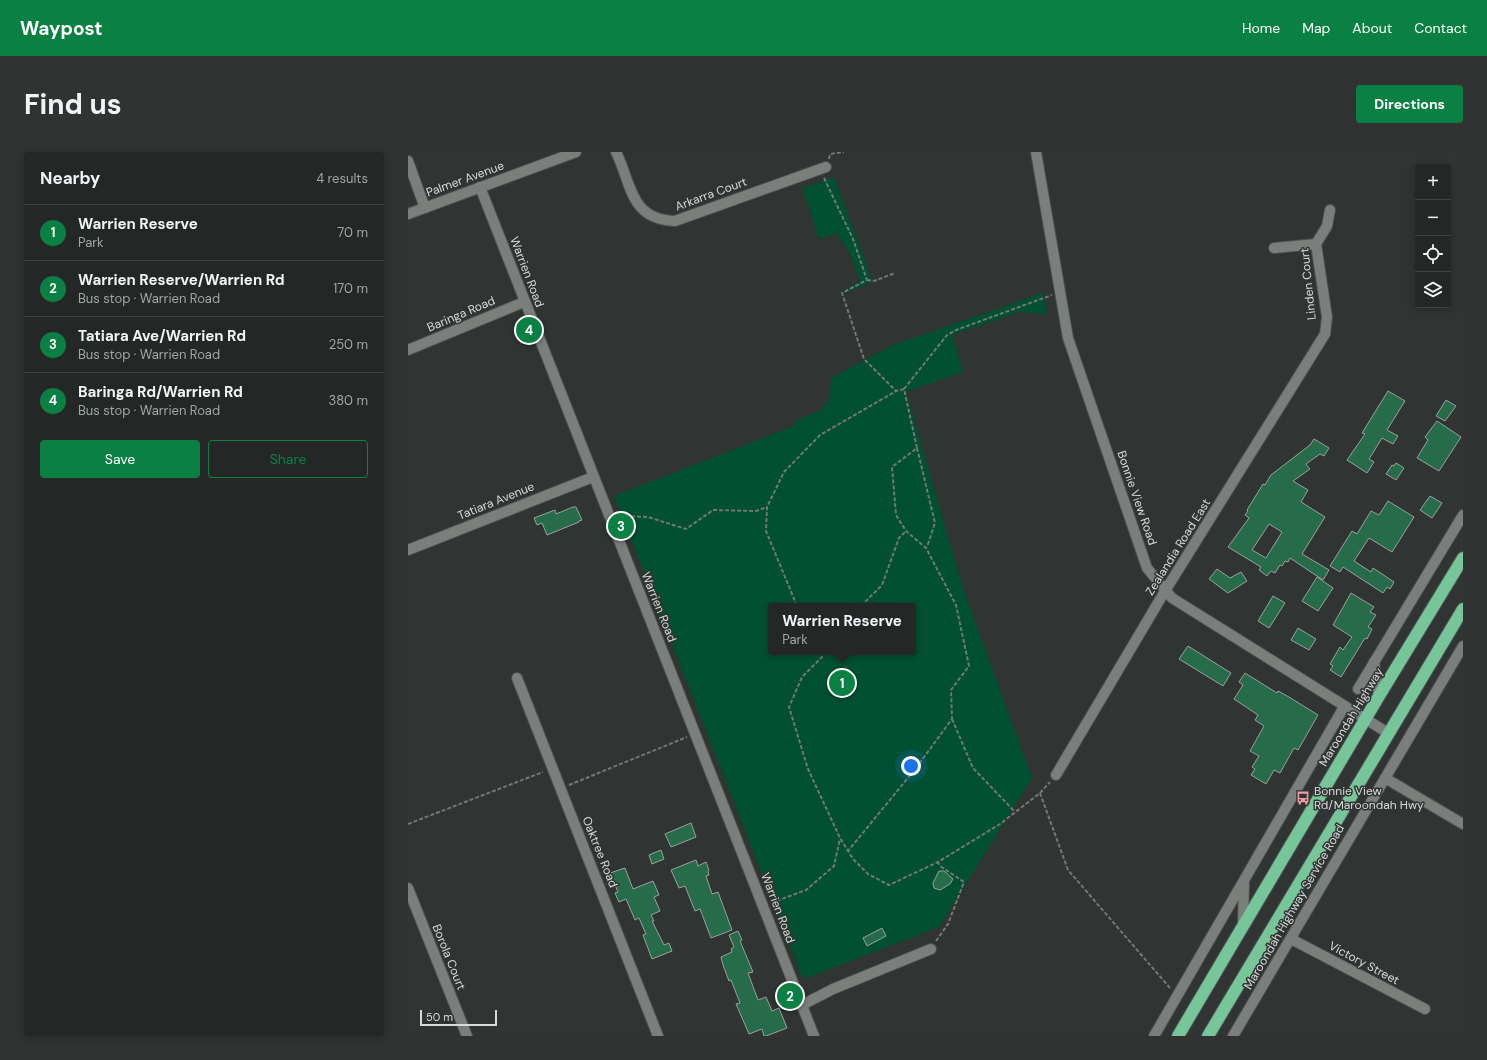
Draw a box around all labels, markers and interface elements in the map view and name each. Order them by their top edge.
text: Waypost [20,16,103,41]
text: Home [1242,19,1280,37]
text: Map [1302,19,1330,37]
text: About [1352,19,1392,37]
text: Contact [1414,19,1467,37]
button: Directions [1356,85,1463,123]
text: Find us [24,86,122,123]
street label: Palmer Avenue [424,157,506,201]
map controls [1415,164,1451,308]
button: + [1415,164,1451,200]
text: Nearby [40,167,100,189]
text: 4 results [316,170,368,187]
street label: Arkarra Court [673,174,749,214]
button: − [1415,200,1451,236]
text: Warrien Reserve [78,214,198,234]
text: 1 [51,224,55,241]
text: 70 m [337,224,368,241]
text: Park [78,234,104,251]
street label: Warrien Road [506,235,548,309]
button: locate [1415,236,1451,272]
street label: Linden Court [1296,247,1320,321]
text: Warrien Reserve/Warrien Rd [78,270,285,290]
button: layers [1415,272,1451,308]
text: 2 [49,280,57,297]
text: 170 m [333,280,368,297]
text: Bus stop · Warrien Road [78,290,220,307]
street label: Baringa Road [425,293,497,335]
pin: 4 [516,315,542,345]
text: Tatiara Ave/Warrien Rd [78,326,246,346]
text: 3 [49,336,57,353]
text: 250 m [329,336,368,353]
text: Bus stop · Warrien Road [78,346,220,363]
text: Baringa Rd/Warrien Rd [78,382,243,402]
text: 4 [49,392,57,409]
text: 380 m [328,392,368,409]
text: Bus stop · Warrien Road [78,402,220,419]
button: Save [40,440,200,478]
button: Share [208,440,368,478]
street label: Bonnie View Road [1113,449,1161,547]
street label: Tatiara Avenue [455,478,537,524]
street label: Zealandia Road East [1142,495,1214,598]
pin: 3 [608,511,634,541]
street label: Warrien Road [638,570,680,644]
popup [768,603,916,655]
text: Warrien Reserve [782,611,902,631]
text: Park [782,631,808,648]
street label: Maroondah Highway [1315,664,1387,769]
pin: 1 [829,668,855,698]
your location [901,756,921,776]
place label: Bonnie View Rd/Maroondah Hwy [1314,783,1424,813]
bus stop icon: Bonnie View Rd/Maroondah Hwy [1295,790,1311,806]
street label: Oaktree Road [578,814,622,890]
street label: Maroondah Highway Service Road [1240,822,1348,992]
street label: Warrien Road [757,871,799,945]
street label: Borola Court [429,922,470,993]
street label: Victory Street [1326,938,1402,988]
pin: 2 [777,981,803,1011]
scale bar [420,1008,497,1027]
text: 50 m [426,1010,453,1024]

